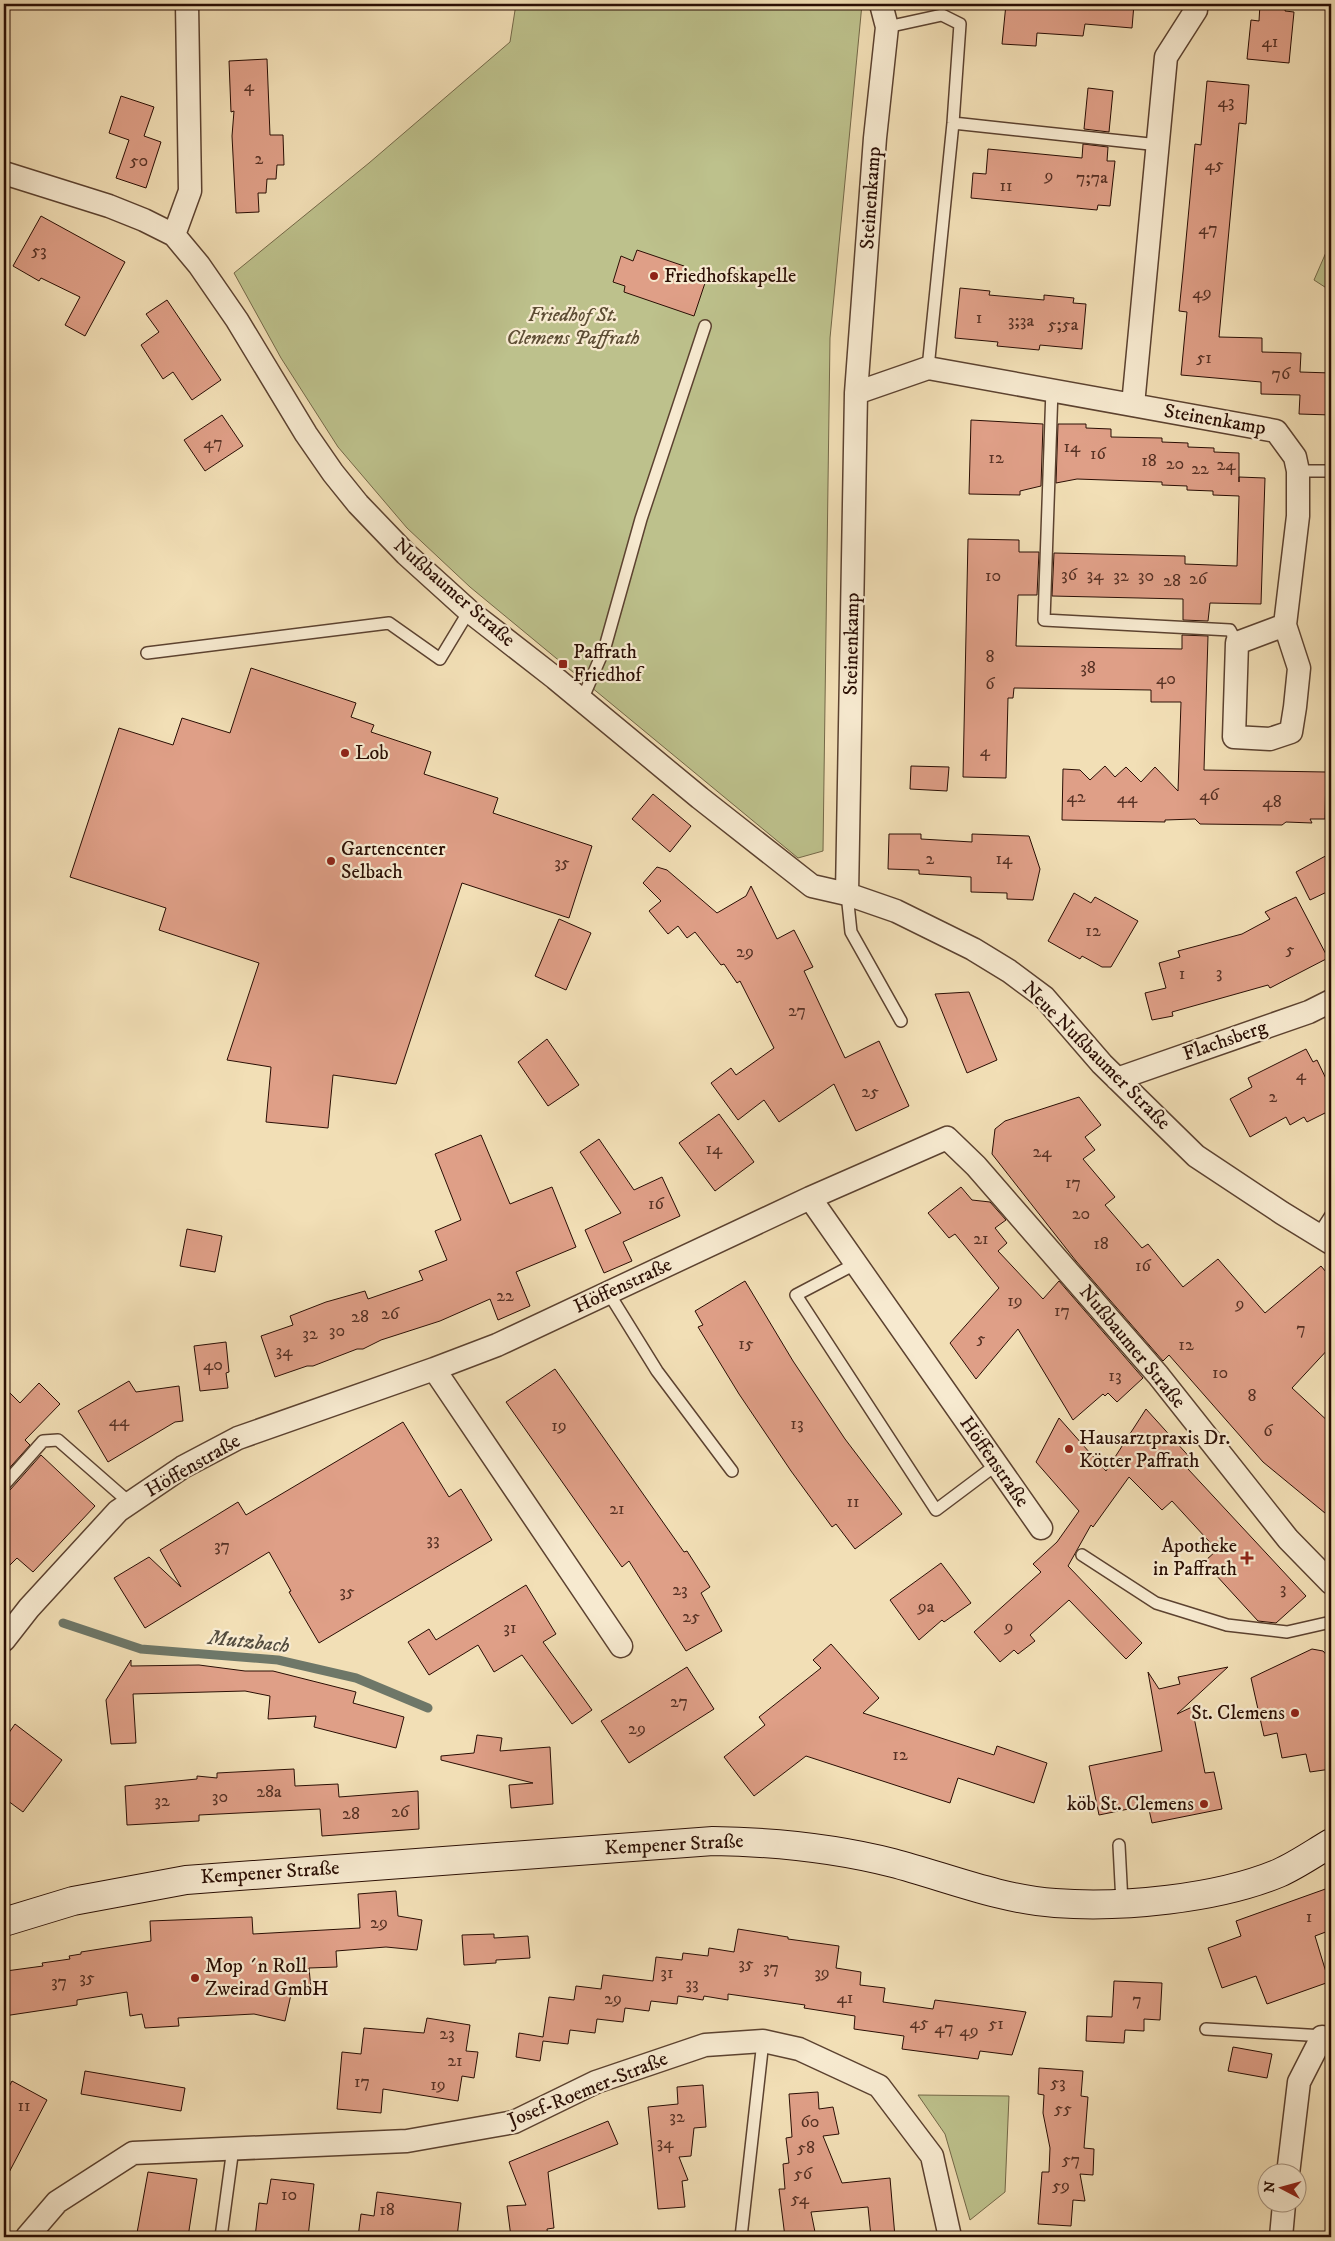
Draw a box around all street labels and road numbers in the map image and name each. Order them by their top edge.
street label: Steinenkamp [855,146,887,250]
street label: Steinenkamp [1162,399,1268,441]
street label: Nußbaumer Straße [388,533,520,653]
street label: Steinenkamp [839,592,865,696]
street label: Neue Nußbaumer Straße [1016,976,1176,1136]
street label: Flachsberg [1180,1015,1271,1067]
street label: Höffenstraße [570,1252,676,1320]
street label: Nußbaumer Straße [1073,1280,1191,1414]
street label: Höffenstraße [954,1412,1034,1512]
street label: Höffenstraße [141,1429,245,1503]
street label: Kempener Straße [604,1829,744,1861]
street label: Kempener Straße [200,1856,340,1890]
street label: Josef-Roemer-Straße [503,2047,671,2134]

